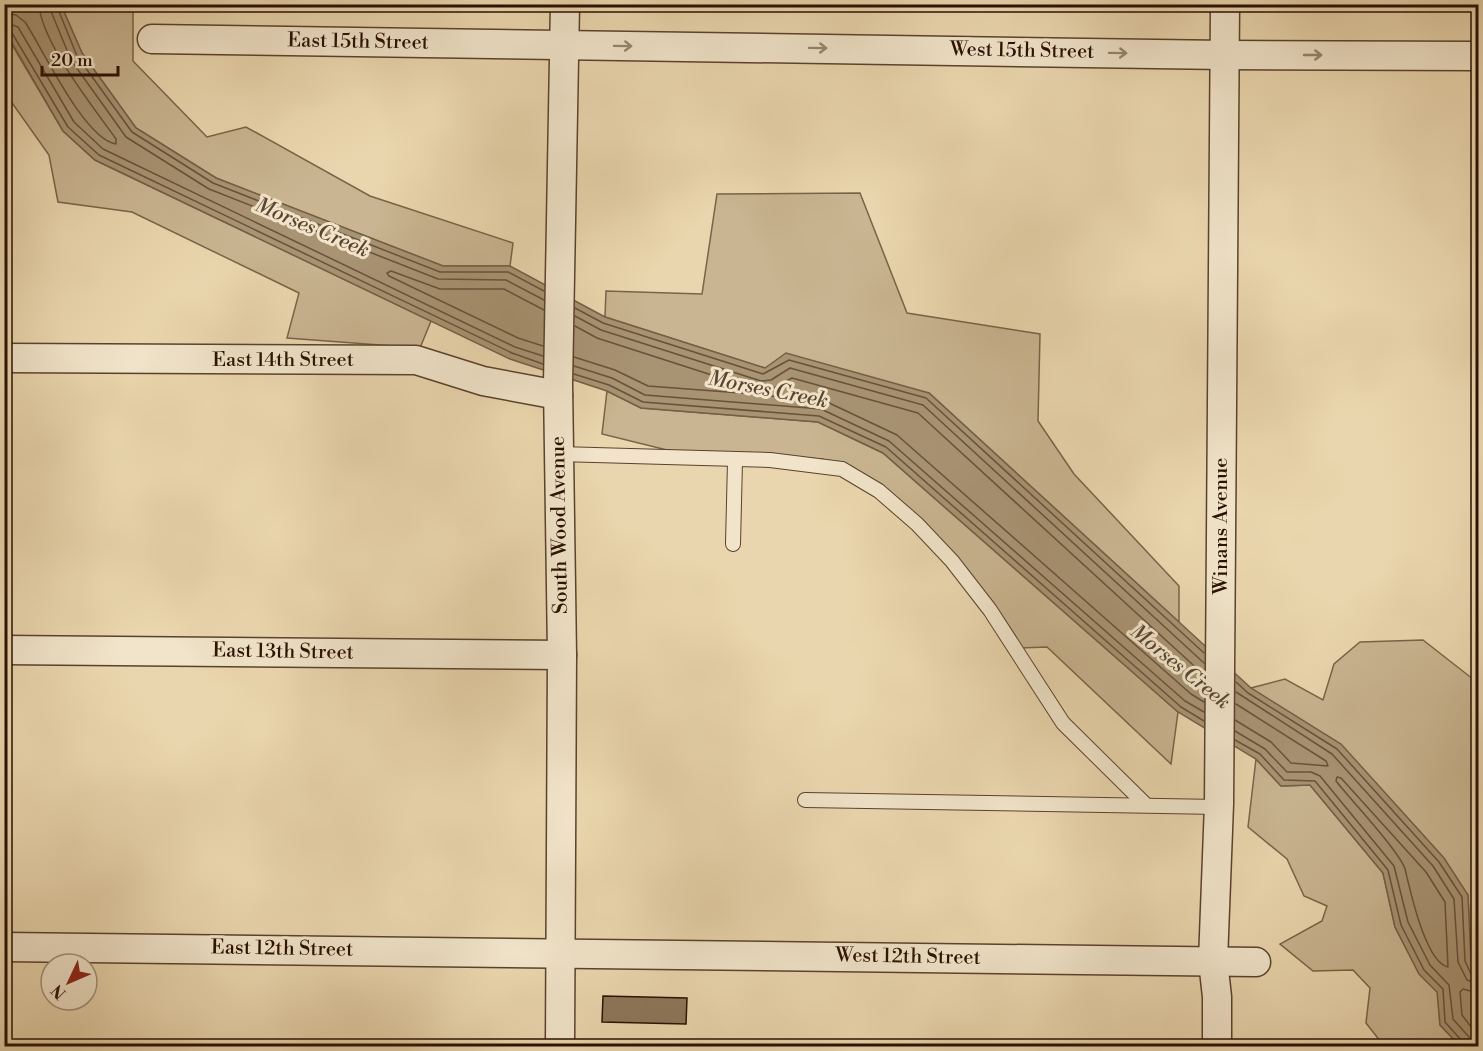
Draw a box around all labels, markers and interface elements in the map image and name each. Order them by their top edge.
street label: East 15th Street [287,28,429,56]
street label: West 15th Street [949,37,1094,65]
scale bar [42,39,118,77]
one-way arrow [613,40,633,51]
one-way arrow [808,43,828,54]
one-way arrow [1108,47,1128,59]
text: 20 m [51,49,93,72]
one-way arrow [1303,49,1323,61]
water label: Morses Creek [251,192,373,264]
street label: East 14th Street [212,348,354,373]
water label: Morses Creek [706,366,830,414]
street label: South Wood Avenue [546,436,574,614]
street label: Winans Avenue [1209,458,1234,595]
water label: Morses Creek [1125,619,1235,715]
street label: East 13th Street [212,638,354,666]
street label: East 12th Street [211,935,353,963]
street label: West 12th Street [834,943,981,971]
north arrow [39,952,99,1012]
text: N [47,980,71,1003]

